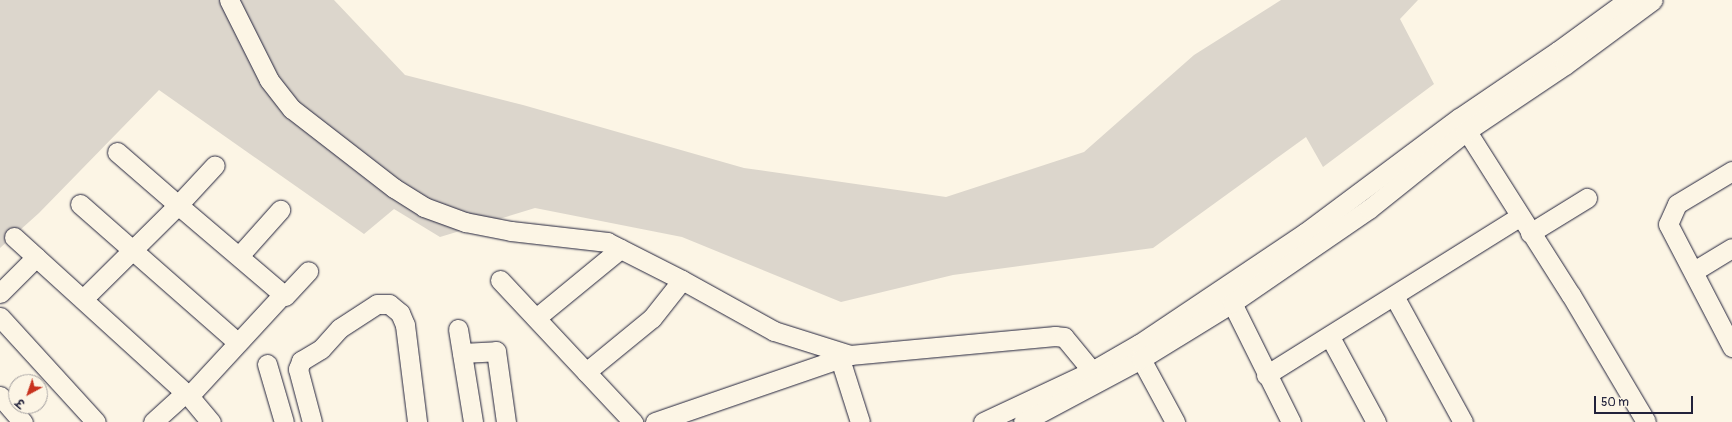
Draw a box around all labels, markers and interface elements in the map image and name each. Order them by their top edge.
north arrow [8,374,48,414]
scale bar [1596,388,1695,414]
text: उ [14,395,28,410]
text: 50 m [1601,395,1629,410]

